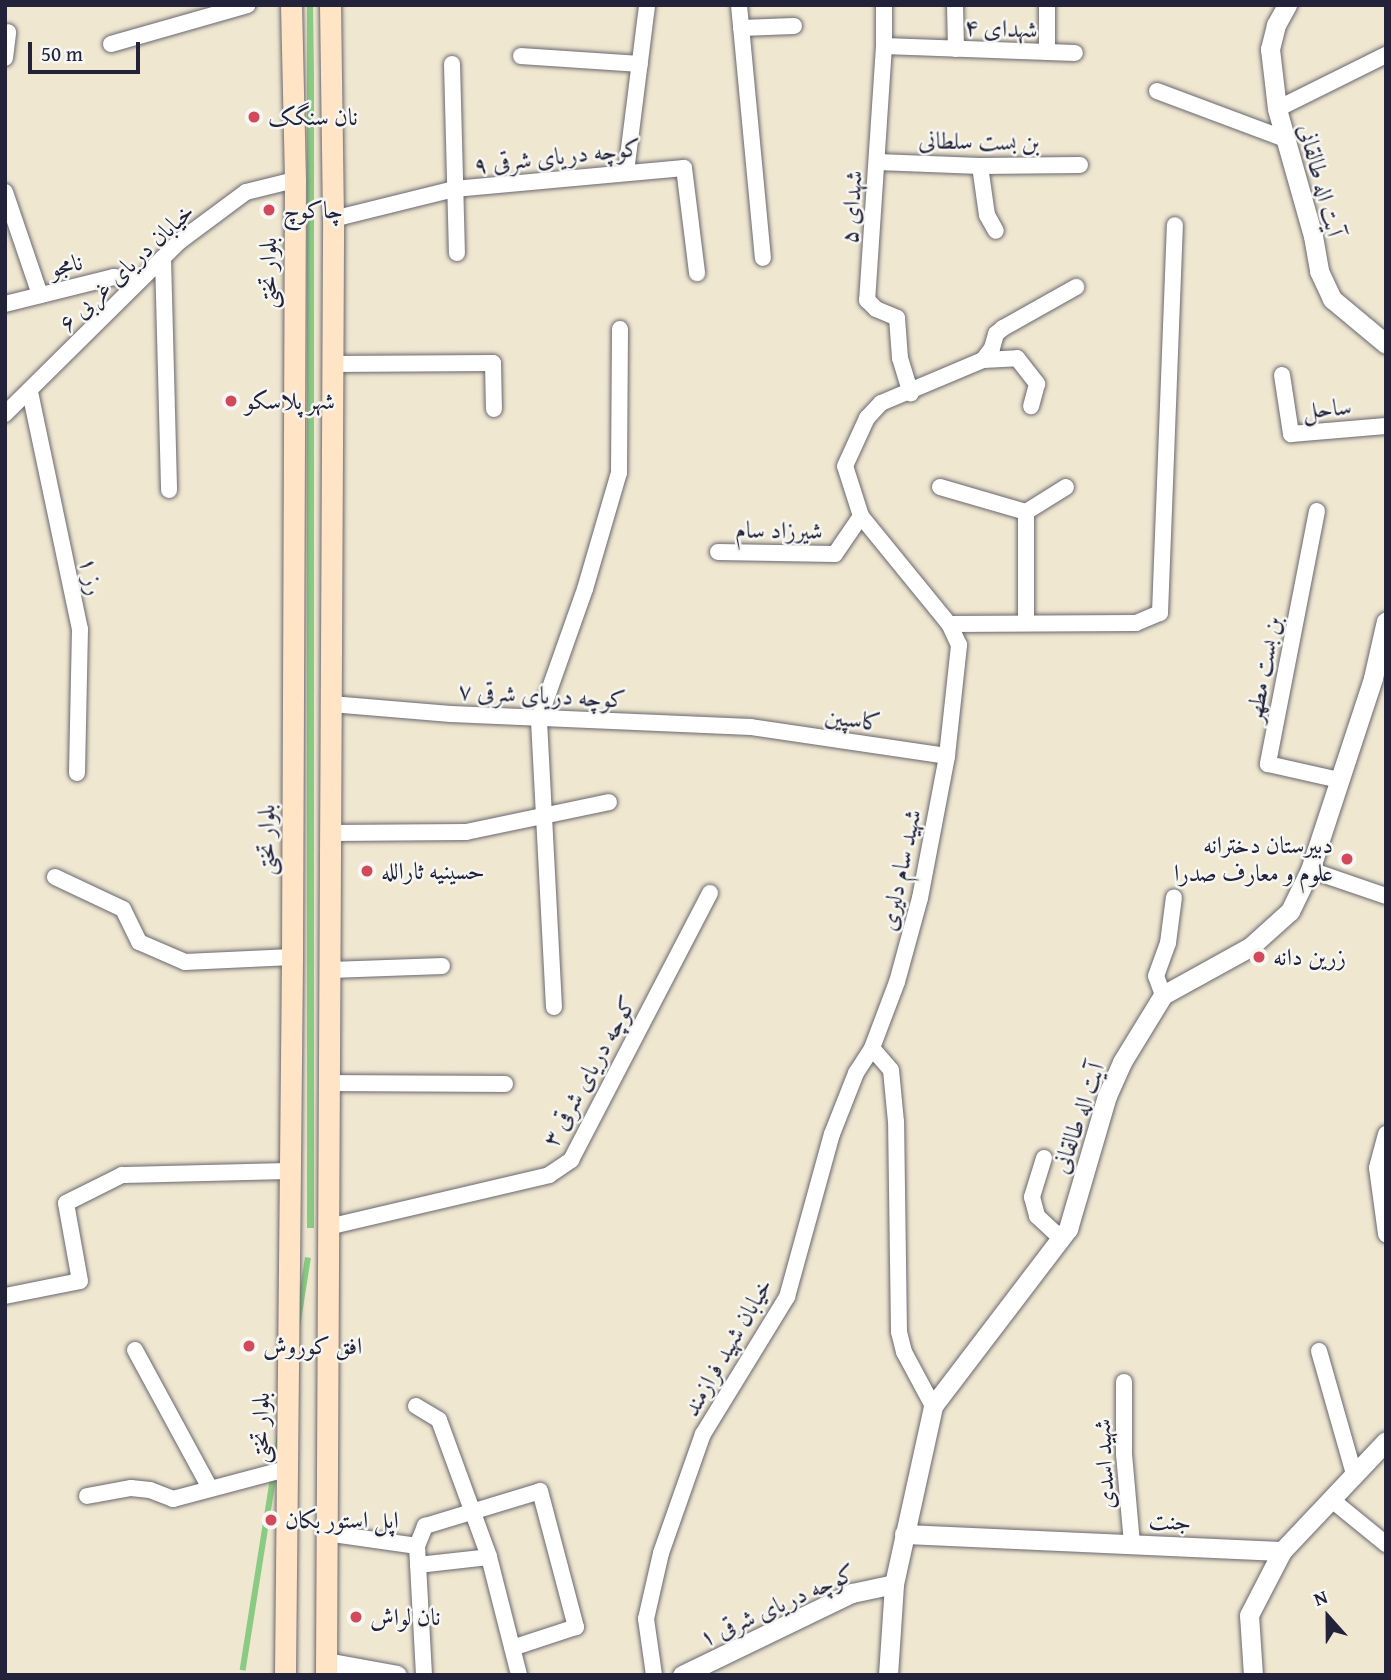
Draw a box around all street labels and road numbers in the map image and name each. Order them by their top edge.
street label: شهدای ۴ [964,12,1038,44]
street label: آیت اله طالقانی [1292,121,1350,239]
street label: بن بست سلطانی [918,126,1040,156]
street label: کوچه دریای شرقی ۹ [472,133,642,179]
street label: شهدای ۵ [834,169,868,245]
street label: خیابان دریای غربی ۶ [52,197,200,337]
street label: بلوار تختی [254,237,282,309]
street label: نامجو [47,247,85,283]
street label: ساحل [1301,392,1353,424]
street label: شیرزاد سام [735,515,823,545]
street label: رز ۱ [74,554,110,598]
street label: بن بست مطهر [1239,614,1287,724]
street label: کوچه دریای شرقی ۷ [457,676,627,714]
street label: کاسپين [823,701,883,737]
street label: بلوار تختی [252,804,280,876]
street label: شهید سام دلیری [873,807,927,933]
street label: کوچه دریای شرقی ۳ [536,991,642,1151]
street label: آیت اله طالقانی [1046,1059,1110,1177]
street label: خیابان شهید فرازمند [676,1273,778,1421]
street label: بلوار تختی [245,1392,275,1464]
street label: شهید اسدی [1087,1418,1121,1510]
street label: جنت [1148,1506,1192,1536]
street label: کوچه دریای شرقی ۱ [694,1558,860,1652]

